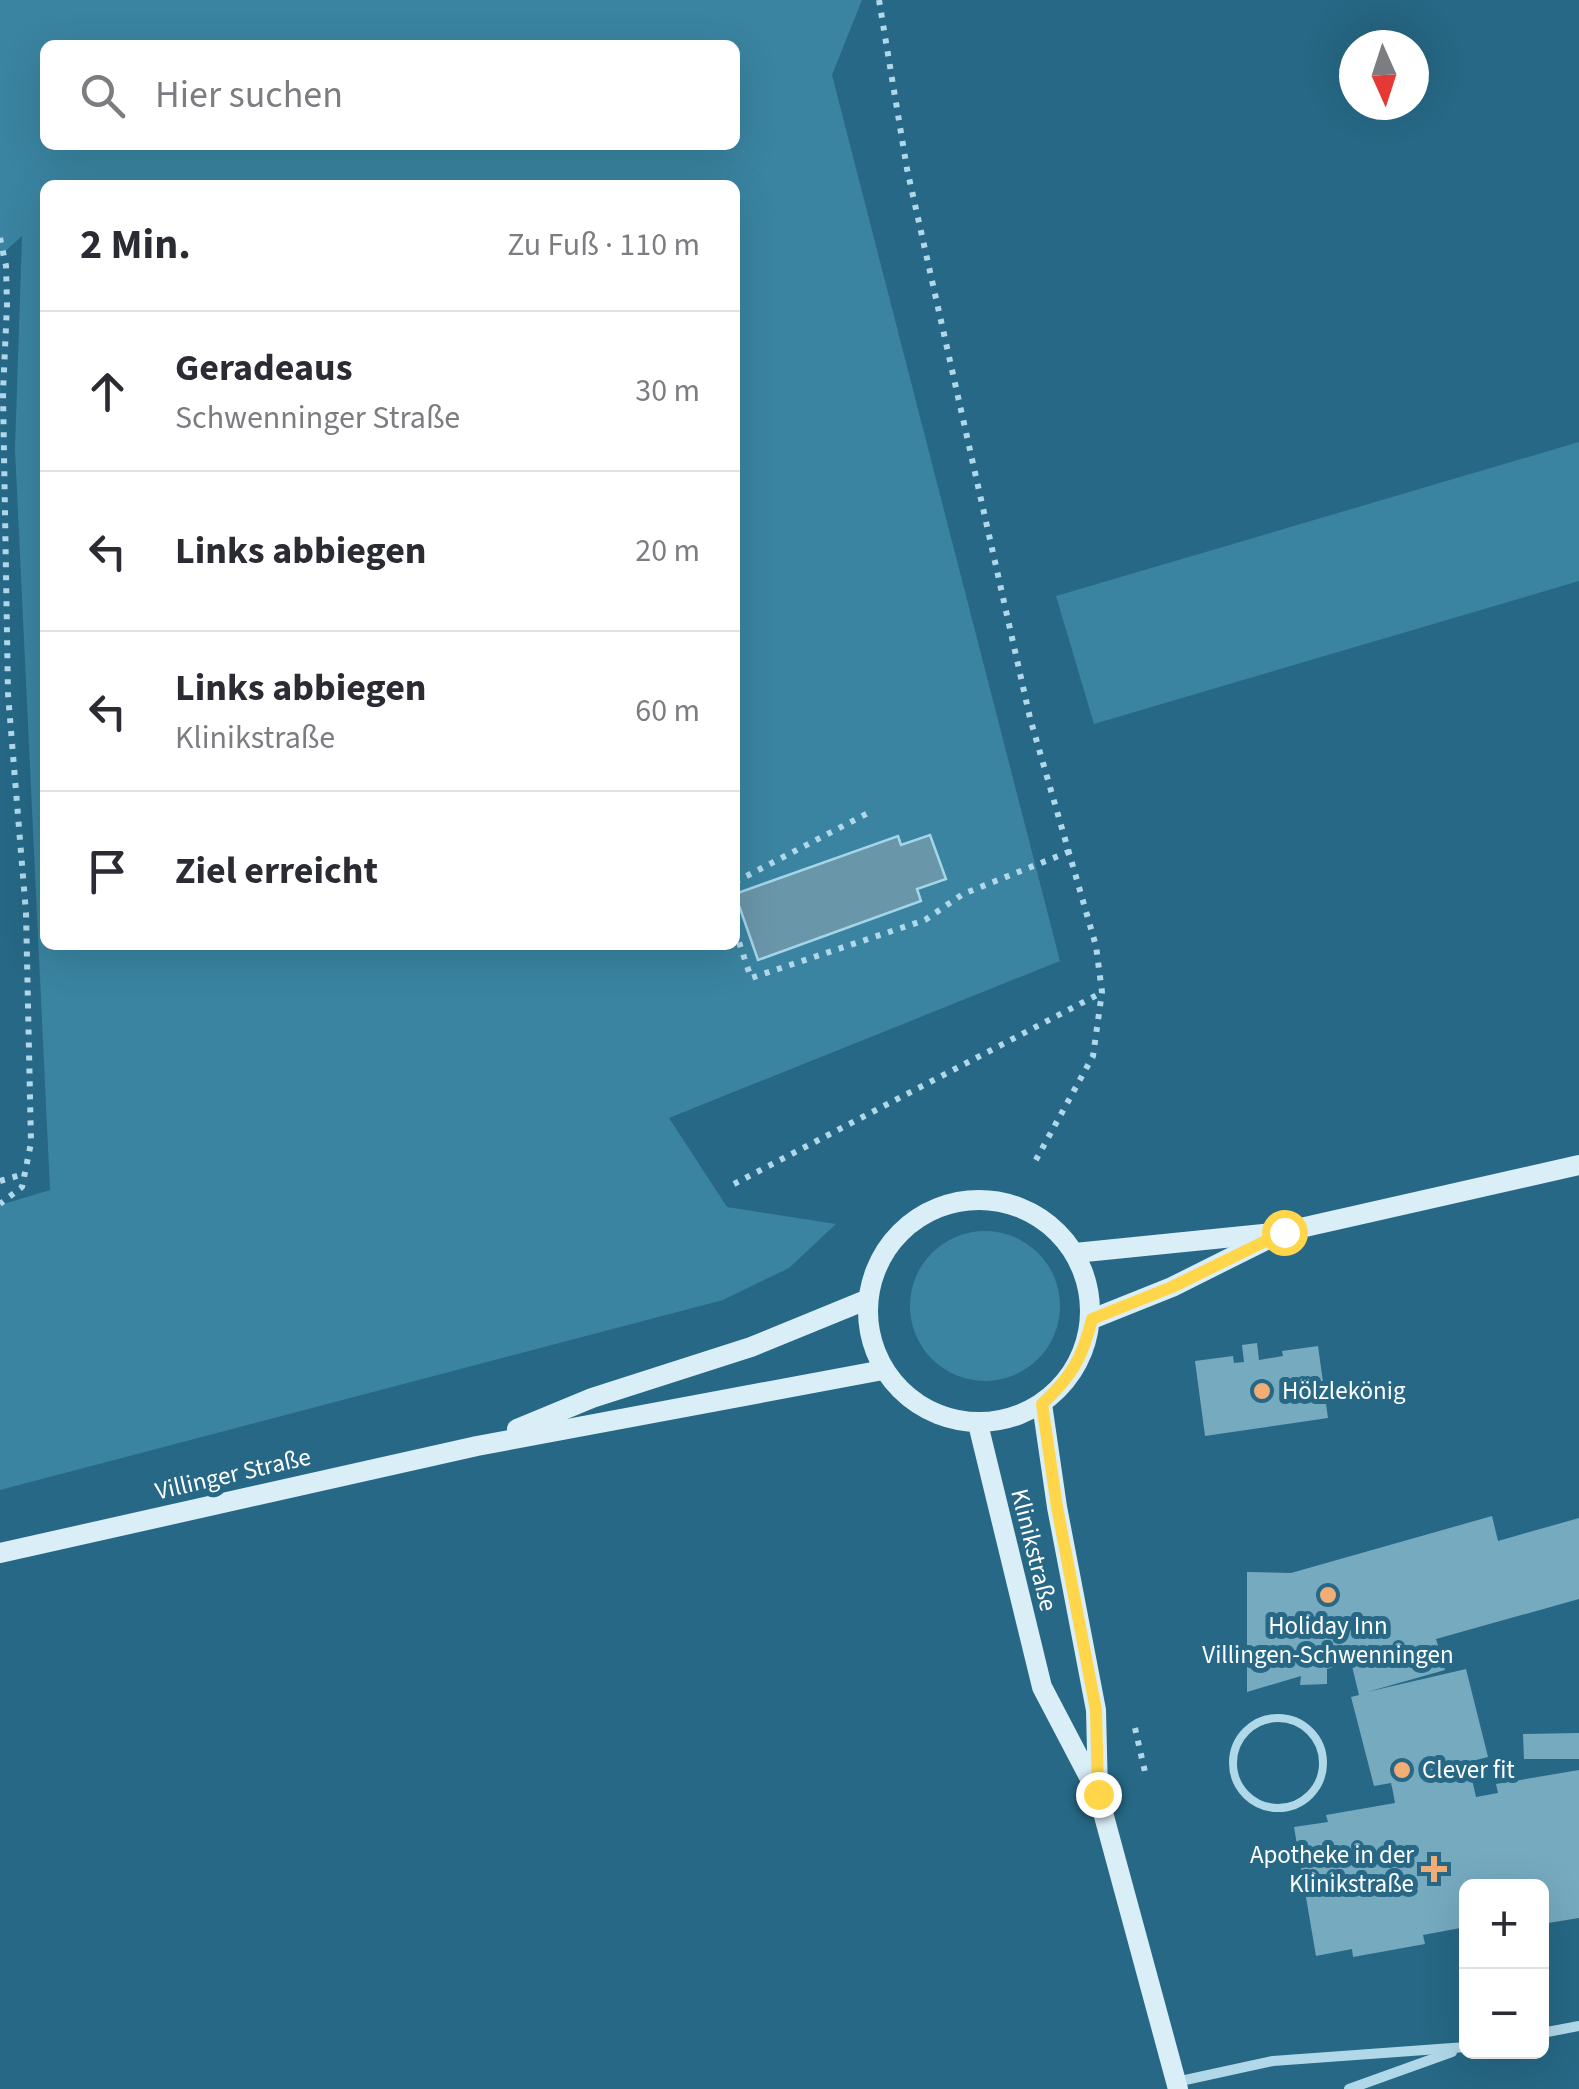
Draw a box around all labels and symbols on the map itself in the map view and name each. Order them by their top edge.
north arrow [1339,30,1429,120]
route start [1262,1210,1308,1256]
place label: Hölzlekönig [1282,1373,1406,1409]
marker: Hölzlekönig [1251,1380,1273,1402]
street label: Villinger Straße [152,1439,314,1509]
street label: Klinikstraße [1001,1485,1067,1615]
marker: Holiday Inn Villingen-Schwenningen [1317,1584,1339,1606]
place label: Holiday Inn Villingen-Schwenningen [1202,1608,1454,1673]
place label: Clever fit [1422,1752,1515,1788]
marker: Clever fit [1391,1759,1413,1781]
route end [1076,1772,1122,1818]
place label: Apotheke in der Klinikstraße [1250,1837,1414,1902]
marker: Apotheke in der Klinikstraße [1423,1858,1445,1880]

